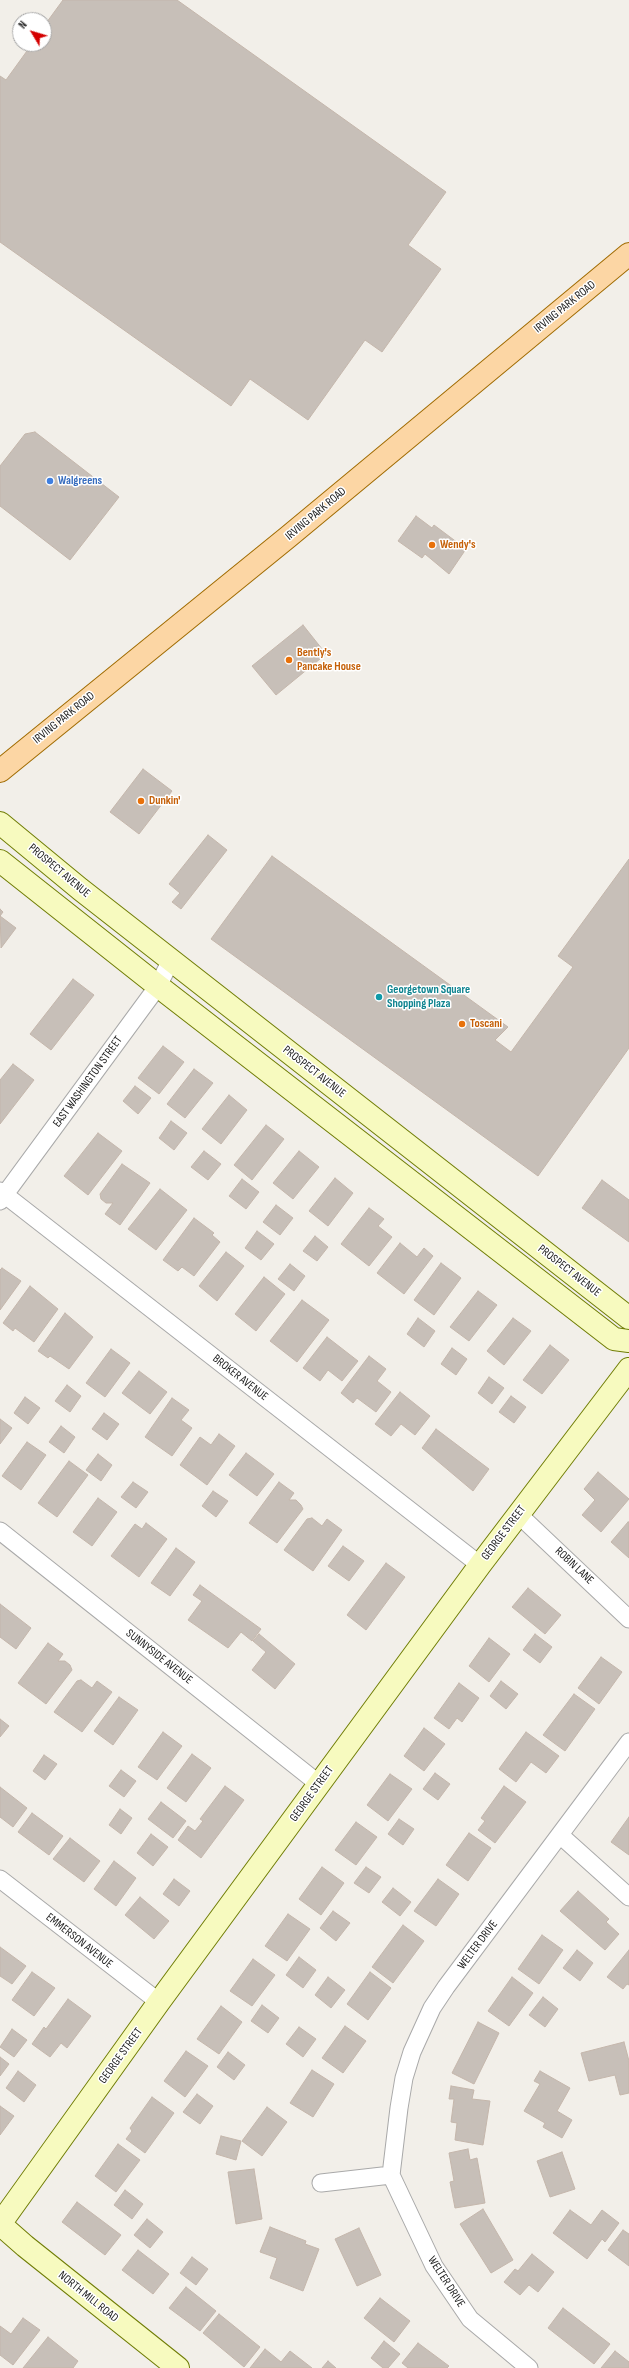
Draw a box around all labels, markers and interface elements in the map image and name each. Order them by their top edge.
north arrow [12,12,52,52]
text: N [16,19,30,31]
street label: IRVING PARK ROAD [531,278,599,336]
place label: Walgreens [58,474,102,488]
marker: Walgreens [45,476,55,486]
street label: IRVING PARK ROAD [283,484,349,544]
place label: Wendy's [440,538,476,552]
marker: Wendy's [427,540,437,550]
place label: Bently's Pancake House [297,646,361,674]
marker: Bently's Pancake House [284,655,294,665]
street label: IRVING PARK ROAD [30,689,98,747]
place label: Dunkin' [149,794,180,808]
marker: Dunkin' [136,796,146,806]
street label: PROSPECT AVENUE [25,841,93,901]
place label: Georgetown Square Shopping Plaza [387,983,470,1011]
marker: Georgetown Square Shopping Plaza [374,992,384,1002]
place label: Toscani [470,1017,502,1031]
marker: Toscani [457,1019,467,1029]
street label: EAST WASHINGTON STREET [50,1034,126,1130]
street label: PROSPECT AVENUE [280,1043,348,1101]
street label: PROSPECT AVENUE [535,1242,603,1300]
street label: BROKER AVENUE [209,1352,271,1404]
street label: GEORGE STREET [479,1503,529,1563]
street label: ROBIN LANE [552,1544,596,1588]
street label: SUNNYSIDE AVENUE [123,1626,195,1688]
street label: GEORGE STREET [287,1763,337,1825]
street label: EMMERSON AVENUE [43,1910,115,1972]
street label: WELTER DRIVE [455,1918,501,1972]
street label: GEORGE STREET [96,2025,146,2087]
street label: WELTER DRIVE [424,2254,468,2310]
street label: NORTH MILL ROAD [55,2268,121,2326]

